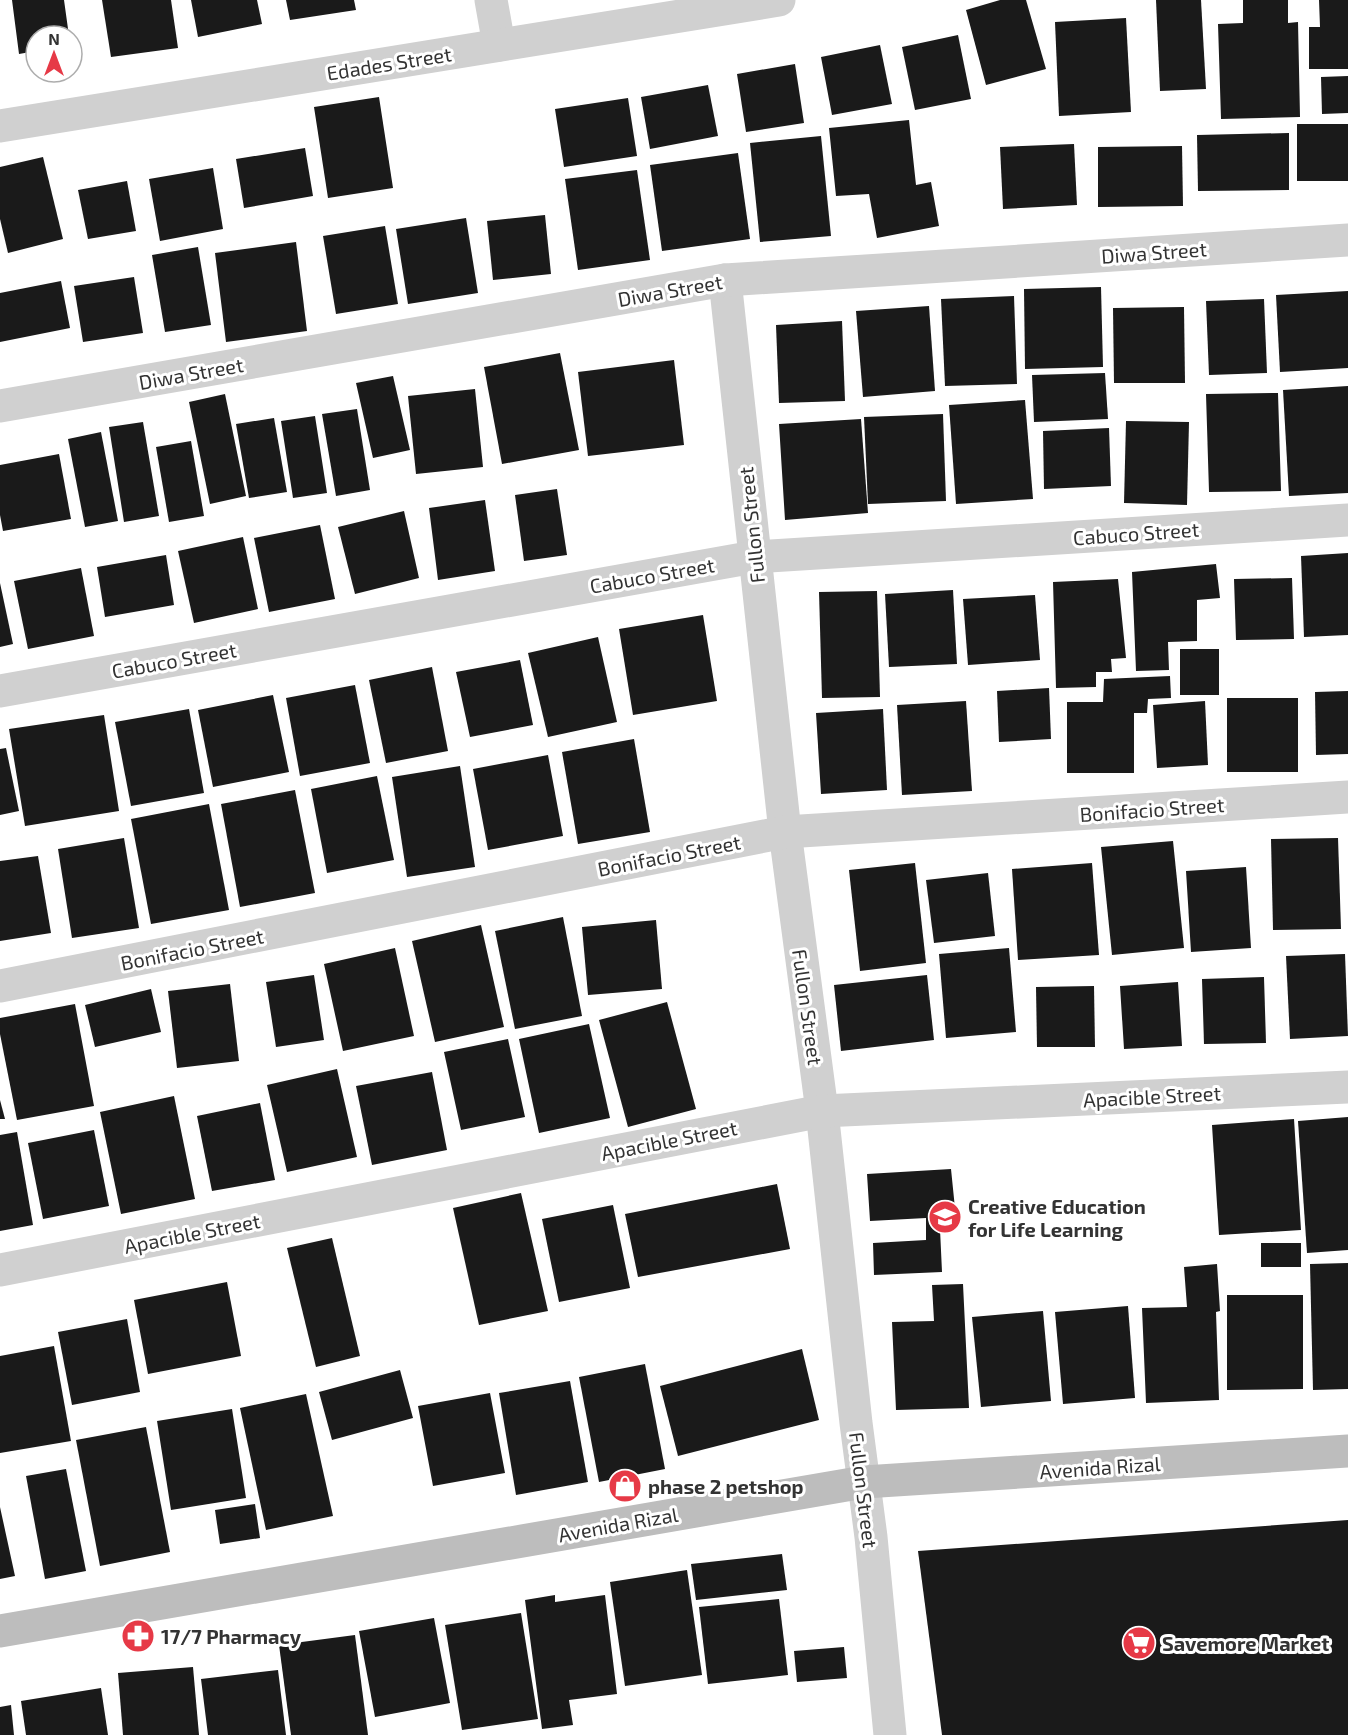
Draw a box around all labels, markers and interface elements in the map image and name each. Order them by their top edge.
north arrow [24,24,84,84]
text: N [48,29,60,48]
street label: Edades Street [325,41,453,85]
street label: Diwa Street [1100,236,1208,268]
street label: Diwa Street [616,269,724,311]
street label: Diwa Street [137,352,245,394]
street label: Fullon Street [733,465,769,584]
street label: Cabuco Street [1072,517,1200,549]
street label: Cabuco Street [588,552,717,598]
street label: Cabuco Street [110,637,239,683]
street label: Bonifacio Street [1079,792,1226,826]
street label: Bonifacio Street [596,829,743,881]
street label: Bonifacio Street [119,923,266,975]
street label: Fullon Street [788,948,828,1067]
street label: Apacible Street [1083,1080,1222,1112]
street label: Apacible Street [599,1115,739,1165]
place label: Creative Education for Life Learning [968,1194,1146,1241]
school or university icon: Creative Education for Life Learning [927,1199,963,1235]
street label: Apacible Street [122,1208,262,1258]
street label: Fullon Street [845,1431,883,1550]
street label: Avenida Rizal [1039,1451,1161,1483]
shop icon: phase 2 petshop [607,1468,643,1504]
place label: phase 2 petshop [648,1474,804,1498]
street label: Avenida Rizal [556,1502,680,1546]
pharmacy icon: 17/7 Pharmacy [120,1618,156,1654]
place label: 17/7 Pharmacy [161,1624,302,1649]
supermarket icon: Savemore Market [1121,1625,1157,1661]
place label: Savemore Market [1162,1631,1329,1655]

